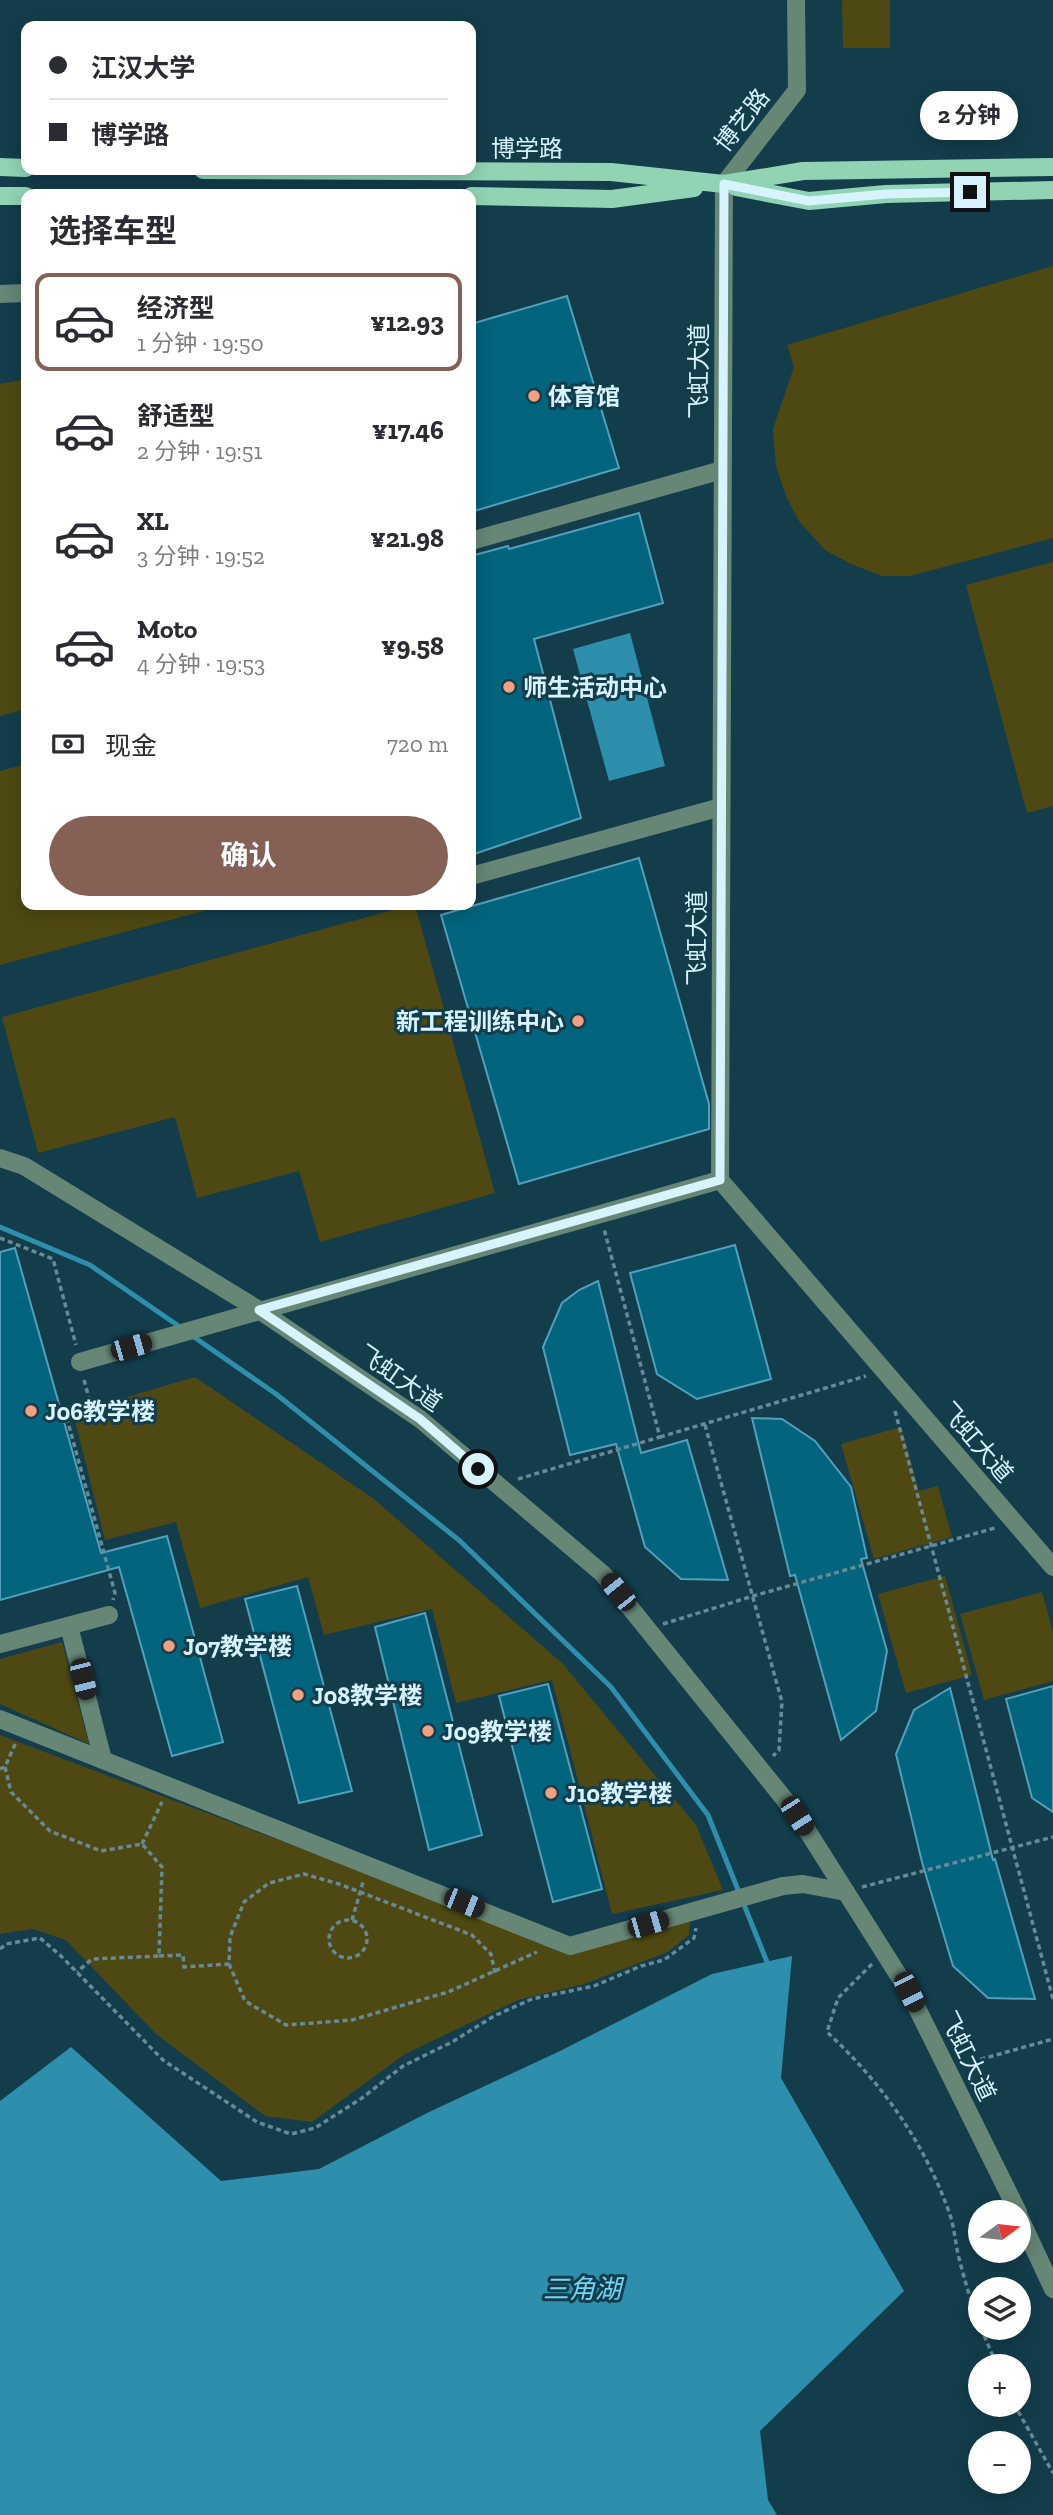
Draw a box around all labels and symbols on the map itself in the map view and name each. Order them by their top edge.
street label: 博艺路 [708,83,776,157]
callout: 2 分钟 [921,90,1019,140]
street label: 博学路 [491,134,563,163]
route end [954,176,986,208]
street label: 飞虹大道 [684,323,713,419]
place label: 体育馆 [548,382,620,411]
marker: 体育馆 [526,388,542,404]
place label: 师生活动中心 [523,673,667,702]
marker: 师生活动中心 [501,679,517,695]
street label: 飞虹大道 [682,890,711,986]
place label: 新工程训练中心 [396,1007,564,1036]
marker: 新工程训练中心 [570,1013,586,1029]
car [108,1331,155,1363]
street label: 飞虹大道 [352,1339,448,1417]
street label: 飞虹大道 [935,1396,1019,1488]
place label: J06教学楼 [45,1397,155,1426]
marker: J06教学楼 [23,1403,39,1419]
route start [462,1453,494,1485]
car [597,1569,640,1615]
place label: J07教学楼 [183,1632,292,1661]
marker: J07教学楼 [161,1638,177,1654]
car [68,1656,99,1702]
place label: J08教学楼 [312,1681,422,1710]
marker: J08教学楼 [290,1687,306,1703]
place label: J09教学楼 [442,1717,552,1746]
marker: J09教学楼 [420,1723,436,1739]
place label: J10教学楼 [565,1779,672,1808]
marker: J10教学楼 [543,1785,559,1801]
car [777,1793,818,1839]
car [441,1885,488,1921]
car [625,1908,672,1940]
car [891,1969,928,2015]
street label: 飞虹大道 [934,2007,1002,2105]
north arrow [968,2200,1031,2263]
water label: 三角湖 [543,2273,625,2305]

